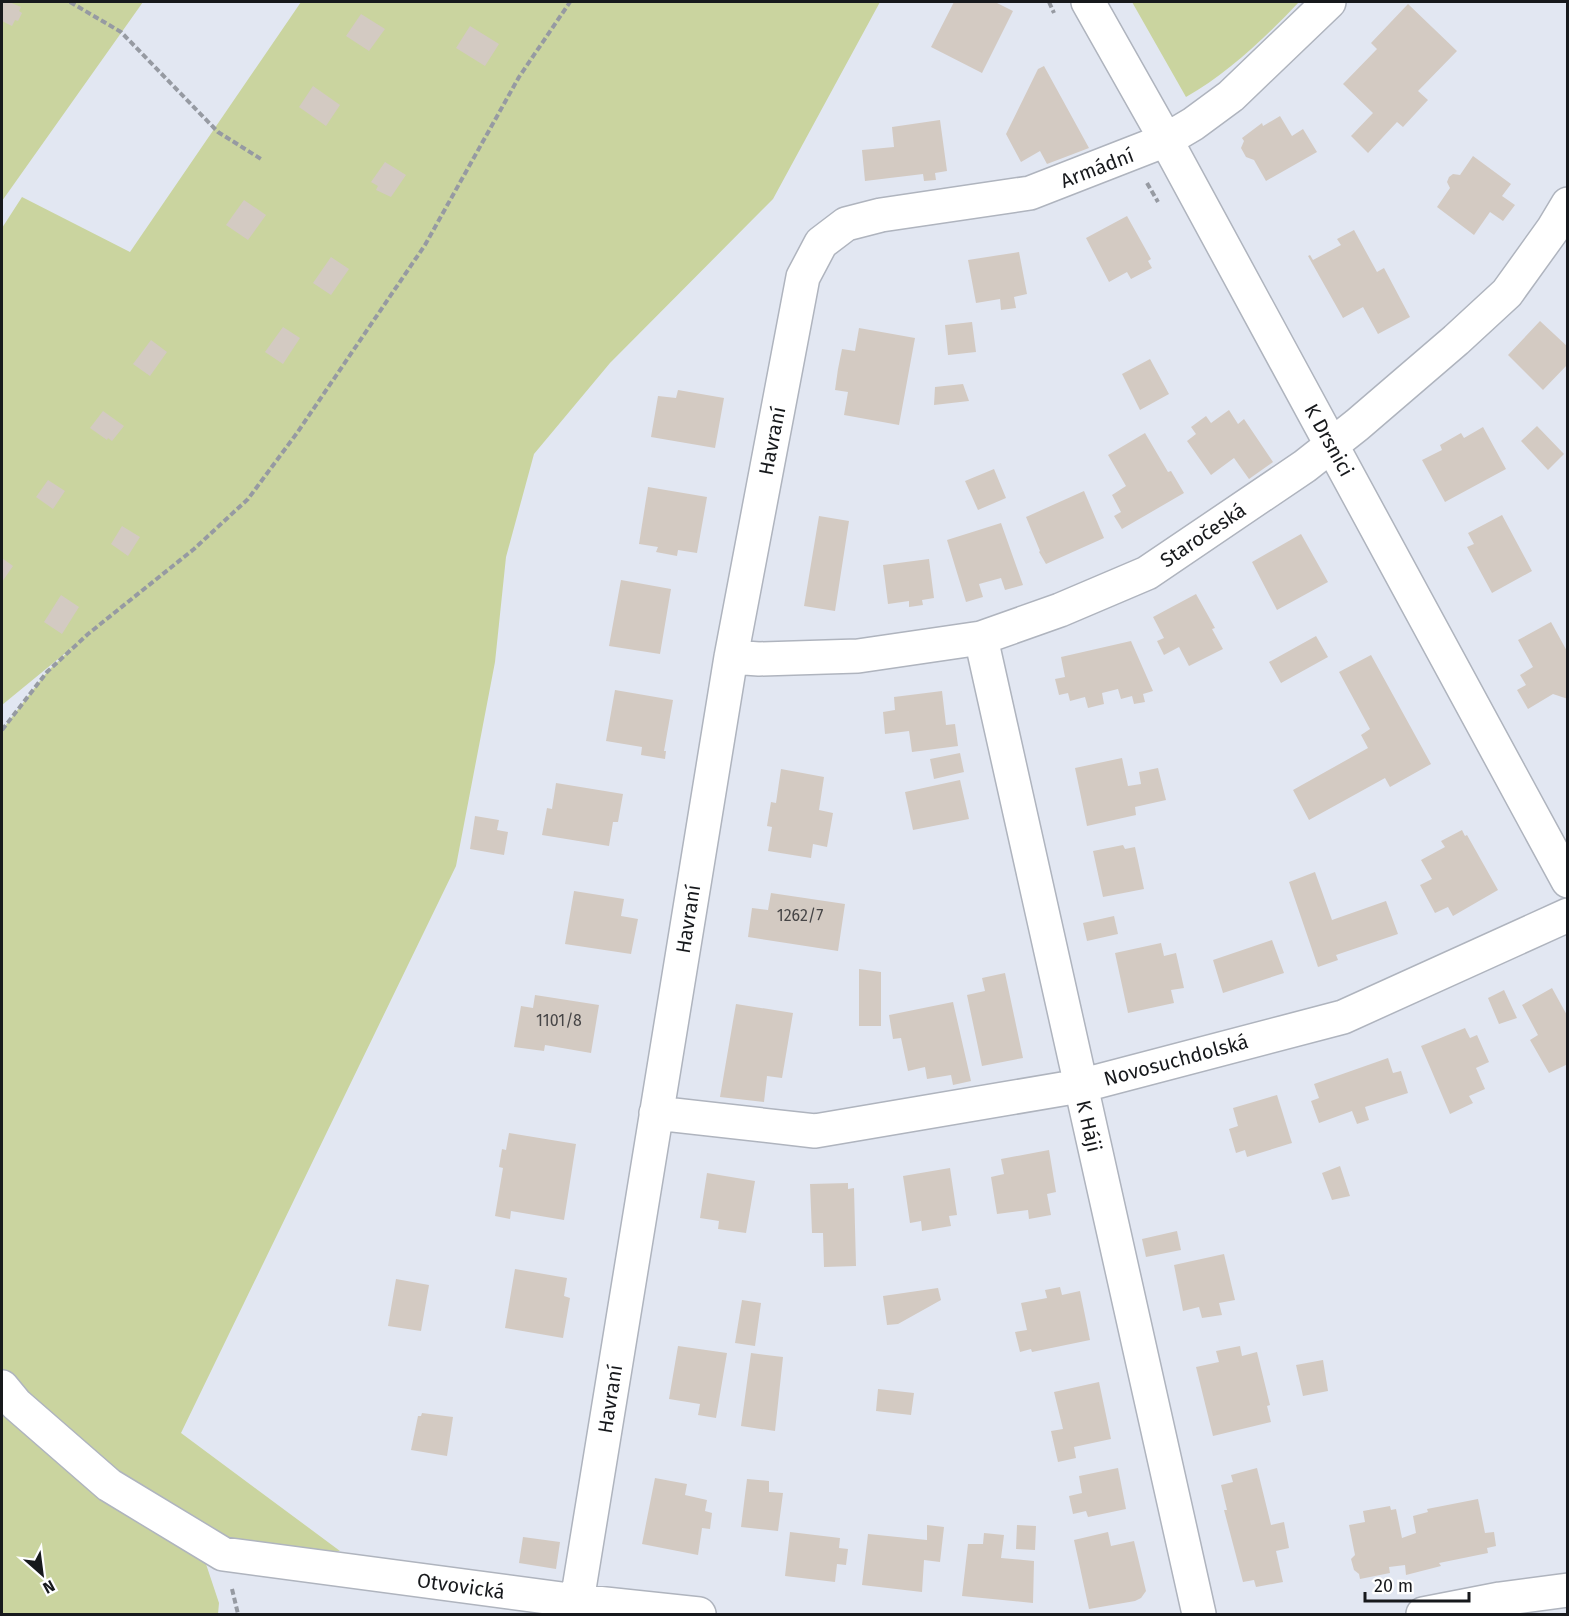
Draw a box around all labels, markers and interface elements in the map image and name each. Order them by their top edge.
street label: Armádní [1057,143,1137,193]
street label: K Drsnici [1299,400,1359,480]
street label: Havraní [754,404,790,477]
street label: Staročeská [1156,498,1250,572]
street label: Havraní [671,883,705,955]
house number: 1262/7 [777,906,823,925]
house number: 1101/8 [536,1011,582,1030]
street label: Novosuchdolská [1101,1029,1251,1091]
street label: K Háji [1071,1098,1107,1154]
street label: Havraní [593,1363,627,1435]
north arrow [12,1544,72,1604]
scale bar [1365,1565,1468,1603]
street label: Otvovická [416,1568,506,1604]
text: 20 m [1374,1575,1413,1597]
text: N [40,1576,58,1598]

